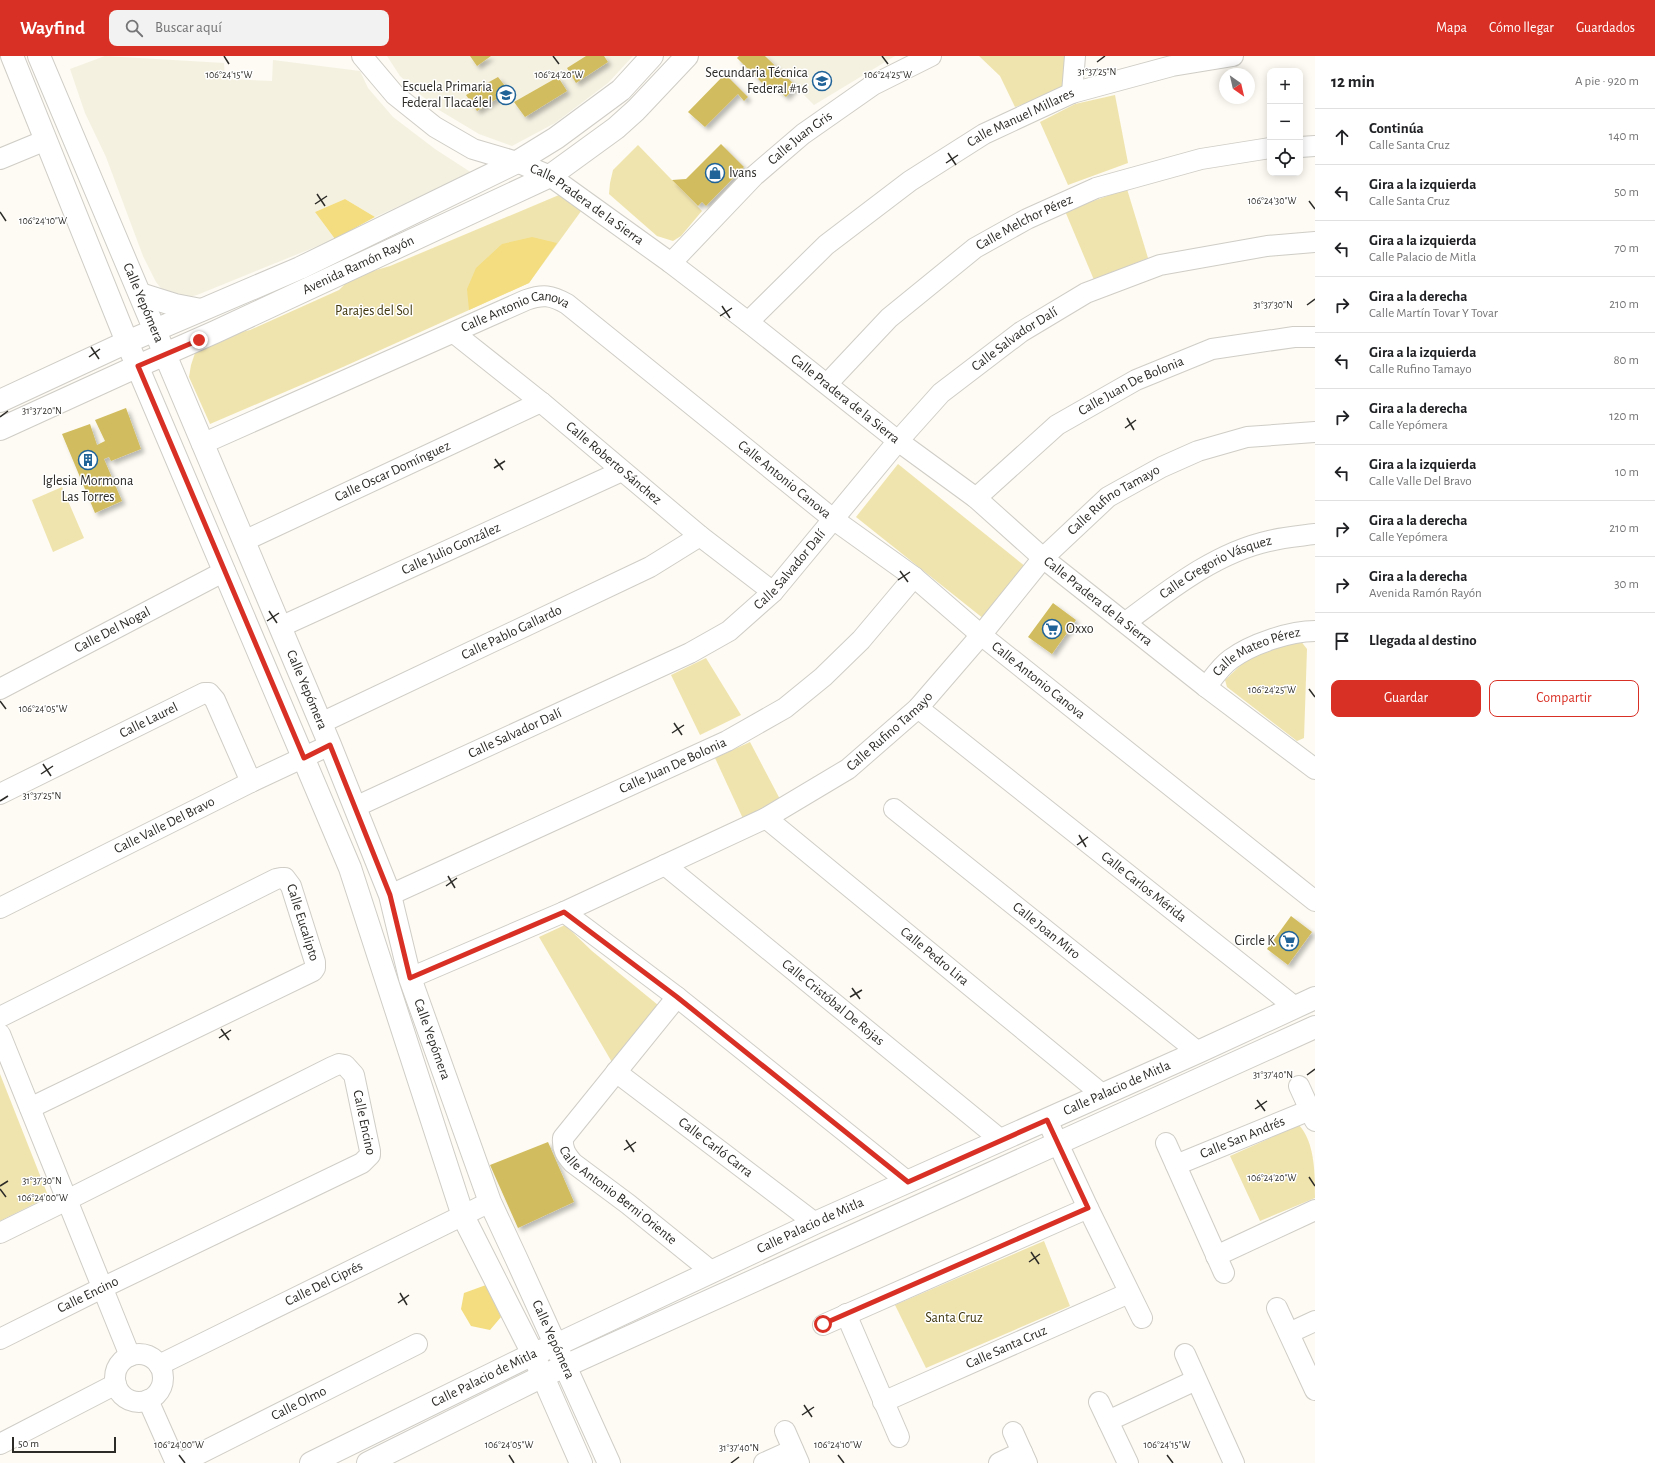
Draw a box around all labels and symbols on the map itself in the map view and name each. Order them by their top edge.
place label: Secundaria Técnica Federal #16 [705,66,809,96]
text: 31°37'25"N [1078,67,1116,77]
north arrow [1219,68,1255,104]
text: 106°24'15"W [206,70,252,80]
text: 106°24'20"W [534,70,584,80]
school or university icon: Secundaria Técnica Federal #16 [811,70,833,92]
text: 106°24'25"W [864,70,912,80]
place label: Escuela Primaria Federal Tlacaélel [401,80,493,110]
school or university icon: Escuela Primaria Federal Tlacaélel [495,84,517,106]
street label: Calle Manuel Millares [965,86,1076,150]
street label: Calle Juan Gris [765,109,835,168]
street label: Calle Pradera de la Sierra [528,161,647,248]
shop icon: Ivans [704,162,726,184]
place label: Ivans [729,166,757,180]
street label: Calle Melchor Pérez [974,192,1075,253]
text: 106°24'30"W [1248,196,1296,206]
text: 106°24'10"W [19,216,67,226]
street label: Avenida Ramón Rayón [300,233,416,297]
street label: Calle Yepómera [120,261,166,345]
street label: Calle Antonio Canova [459,289,573,335]
text: 31°37'30"N [1253,300,1293,310]
park label: Parajes del Sol [335,304,413,318]
street label: Calle Salvador Dalí [969,304,1060,374]
route end [190,331,208,349]
street label: Calle Pradera de la Sierra [788,352,903,447]
street label: Calle Juan De Bolonia [1076,354,1186,418]
text: 31°37'20"N [22,406,62,416]
street label: Calle Roberto Sánchez [563,419,664,507]
street label: Calle Oscar Domínguez [333,438,453,504]
street label: Calle Antonio Canova [735,438,834,522]
building icon: Iglesia Mormona Las Torres [77,449,99,471]
street label: Calle Rufino Tamayo [1065,463,1162,538]
place label: Iglesia Mormona Las Torres [42,474,134,504]
street label: Calle Julio González [400,520,503,578]
street label: Calle Salvador Dalí [751,527,829,612]
street label: Calle Gregorio Vásquez [1157,534,1273,602]
street label: Calle Pradera de la Sierra [1041,554,1155,649]
street label: Calle Pablo Gallardo [459,603,564,662]
street label: Calle Del Nogal [72,604,153,656]
supermarket icon: Oxxo [1041,618,1063,640]
place label: Oxxo [1066,622,1094,636]
street label: Calle Mateo Pérez [1210,625,1302,679]
street label: Calle Antonio Canova [989,639,1088,722]
street label: Calle Yepómera [284,648,330,732]
text: 106°24'25"W [1248,685,1296,695]
street label: Calle Rufino Tamayo [844,689,936,774]
street label: Calle Laurel [117,700,180,741]
text: 106°24'05"W [19,704,67,714]
street label: Calle Salvador Dalí [466,706,564,761]
street label: Calle Juan De Bolonia [617,735,729,796]
text: 31°37'25"N [23,791,61,801]
street label: Calle Valle Del Bravo [112,794,217,857]
street label: Calle Carlos Mérida [1098,849,1189,925]
street label: Calle Eucalipto [284,882,321,963]
street label: Calle Joan Miro [1010,900,1083,962]
street label: Calle Pedro Lira [898,924,972,989]
supermarket icon: Circle K [1278,930,1300,952]
place label: Circle K [1235,934,1275,948]
street label: Calle Cristóbal De Rojas [779,957,887,1048]
street label: Calle Yepómera [411,997,453,1082]
street label: Calle Palacio de Mitla [1061,1058,1173,1118]
text: 31°37'40"N [1253,1070,1293,1080]
street label: Calle Encino [350,1089,377,1155]
street label: Calle San Andrés [1198,1114,1287,1161]
street label: Calle Carló Carra [676,1115,756,1180]
street label: Calle Antonio Berni Oriente [557,1144,679,1247]
text: 106°24'20"W [1247,1173,1297,1183]
text: 31°37'30"N [22,1176,62,1186]
text: 106°24'00"W [18,1193,68,1203]
street label: Calle Palacio de Mitla [755,1195,866,1256]
street label: Calle Del Ciprés [283,1259,365,1309]
street label: Calle Encino [55,1274,121,1316]
street label: Calle Yepómera [529,1298,577,1382]
park label: Santa Cruz [925,1311,983,1325]
route start [814,1315,832,1333]
street label: Calle Santa Cruz [964,1323,1049,1371]
street label: Calle Palacio de Mitla [429,1346,539,1410]
street label: Calle Olmo [269,1384,329,1423]
scale bar [12,1435,116,1454]
text: 106°24'00"W [154,1440,204,1450]
text: 106°24'05"W [485,1440,533,1450]
text: 106°24'10"W [814,1440,862,1450]
text: 106°24'15"W [1144,1440,1190,1450]
text: 31°37'40"N [719,1443,759,1453]

